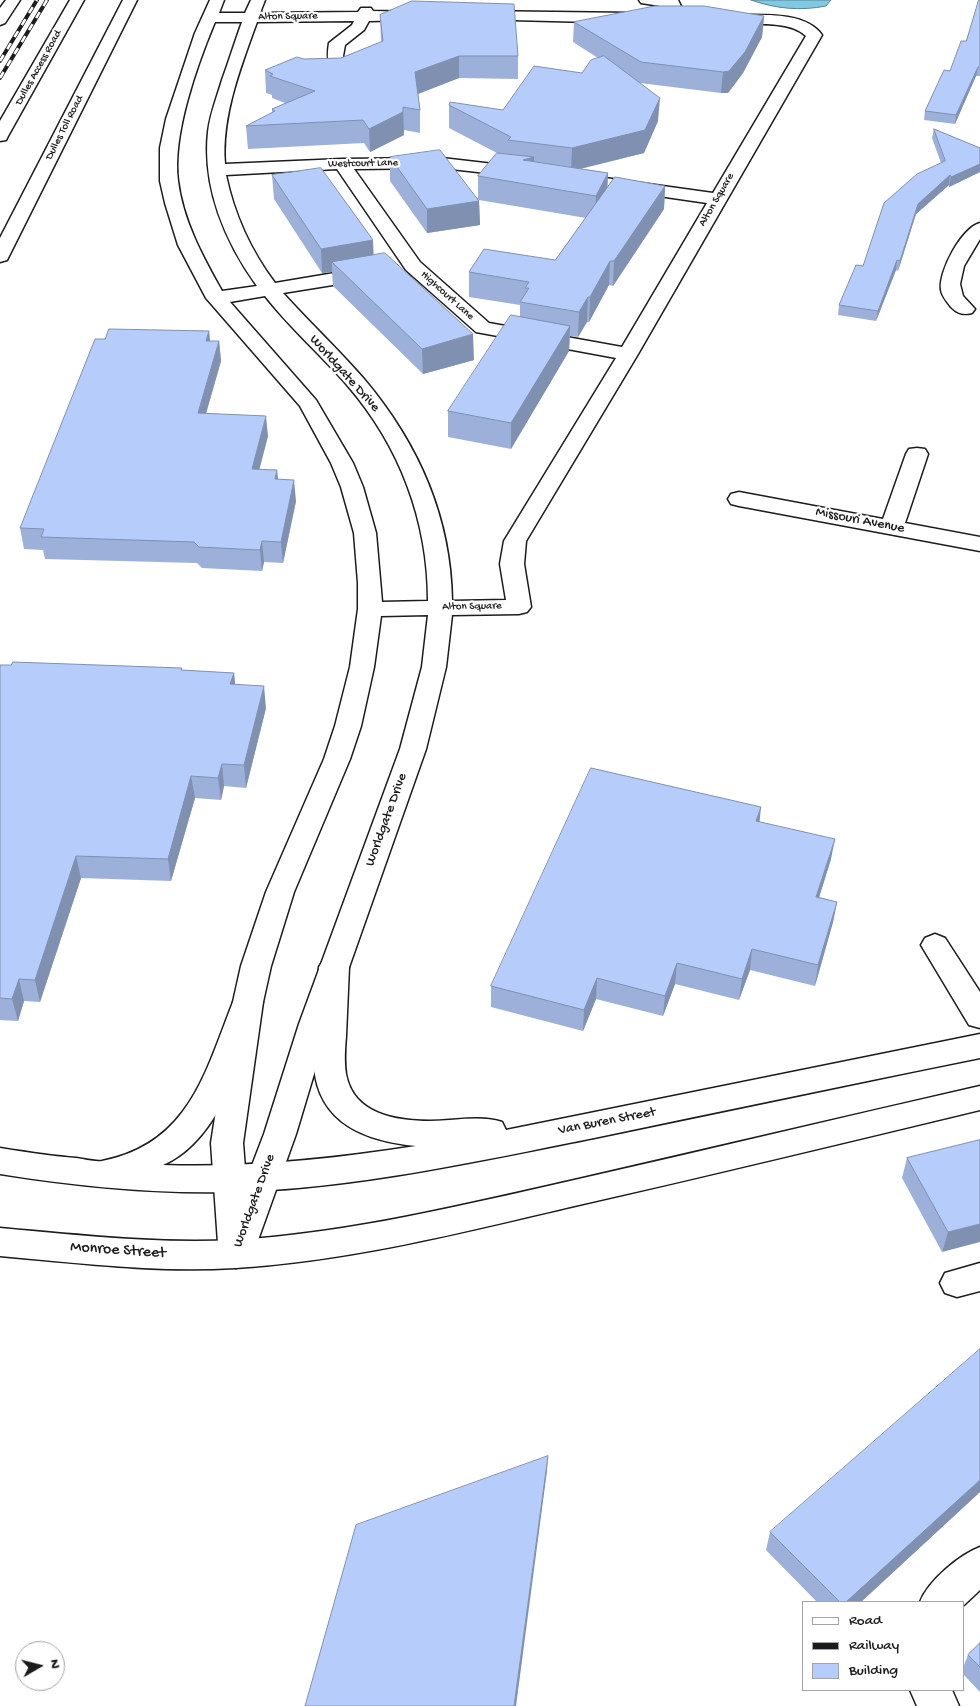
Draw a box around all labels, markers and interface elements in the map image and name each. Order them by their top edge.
street label: Alton Square [258,10,318,24]
street label: Dulles Access Road [13,28,65,108]
street label: Dulles Toll Road [43,93,87,163]
street label: Westcourt Lane [328,157,398,171]
street label: Alton Square [696,171,738,229]
street label: Highcourt Lane [418,269,476,323]
street label: Worldgate Drive [305,332,383,416]
street label: Missouri Avenue [814,504,906,538]
street label: Alton Square [442,600,502,614]
street label: Worldgate Drive [362,771,412,869]
street label: Van Buren Street [557,1104,657,1140]
street label: Worldgate Drive [230,1152,280,1250]
street label: Monroe Street [70,1238,166,1264]
legend [802,1601,965,1691]
text: Road [849,1612,882,1630]
text: Railway [849,1637,899,1655]
north arrow [15,1641,65,1691]
text: N [45,1658,63,1670]
text: Building [849,1662,898,1680]

